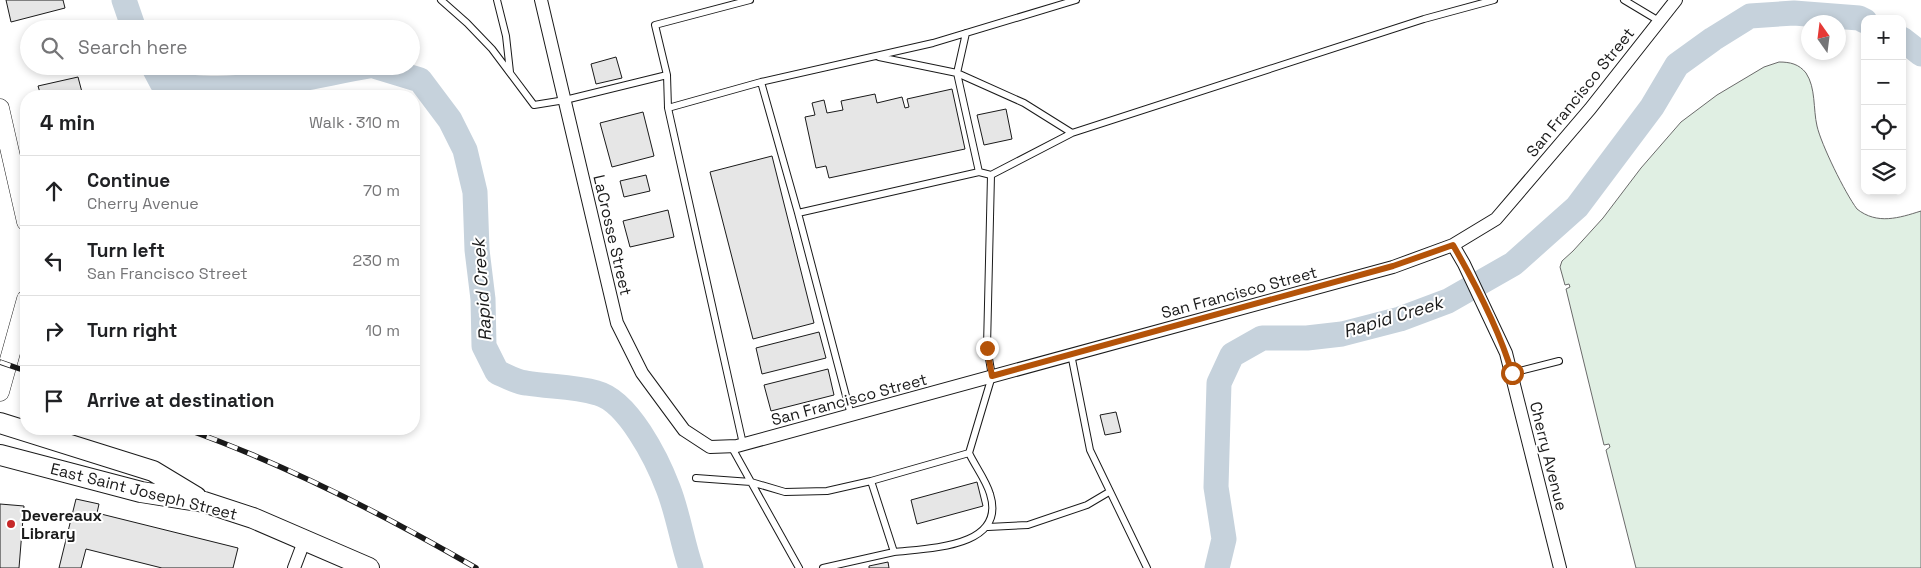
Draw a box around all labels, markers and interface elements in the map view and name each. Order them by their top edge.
north arrow [1801,15,1846,60]
map controls [1861,15,1906,195]
button: + [1861,15,1906,60]
search box [20,20,420,75]
street label: San Francisco Street [1522,23,1639,161]
icon: search [38,34,66,62]
text: Search here [78,35,188,60]
button: − [1861,60,1906,105]
button: locate [1861,105,1906,150]
text: 4 min [40,109,95,136]
text: Walk · 310 m [309,112,400,133]
button: layers [1861,150,1906,195]
text: Continue [87,168,170,193]
street label: LaCrosse Street [588,173,637,297]
icon: ahead [40,177,68,205]
text: 70 m [363,180,400,201]
text: Cherry Avenue [87,193,199,214]
water label: Rapid Creek [466,236,497,342]
text: Turn left [87,238,165,263]
icon: left [40,247,68,275]
text: 230 m [353,250,400,271]
street label: San Francisco Street [1159,262,1319,323]
text: San Francisco Street [87,263,248,284]
water label: Rapid Creek [1340,290,1448,343]
icon: right [40,317,68,345]
text: Turn right [87,318,177,343]
text: 10 m [365,320,400,341]
route end [976,337,999,360]
route start [1501,362,1524,385]
street label: San Francisco Street [769,369,929,430]
icon: arrive [40,387,68,415]
text: Arrive at destination [87,388,275,413]
street label: Cherry Avenue [1525,399,1572,513]
street label: East Saint Joseph Street [48,458,239,525]
place label: Devereaux Library [21,505,103,544]
marker: Devereaux Library [5,518,17,530]

